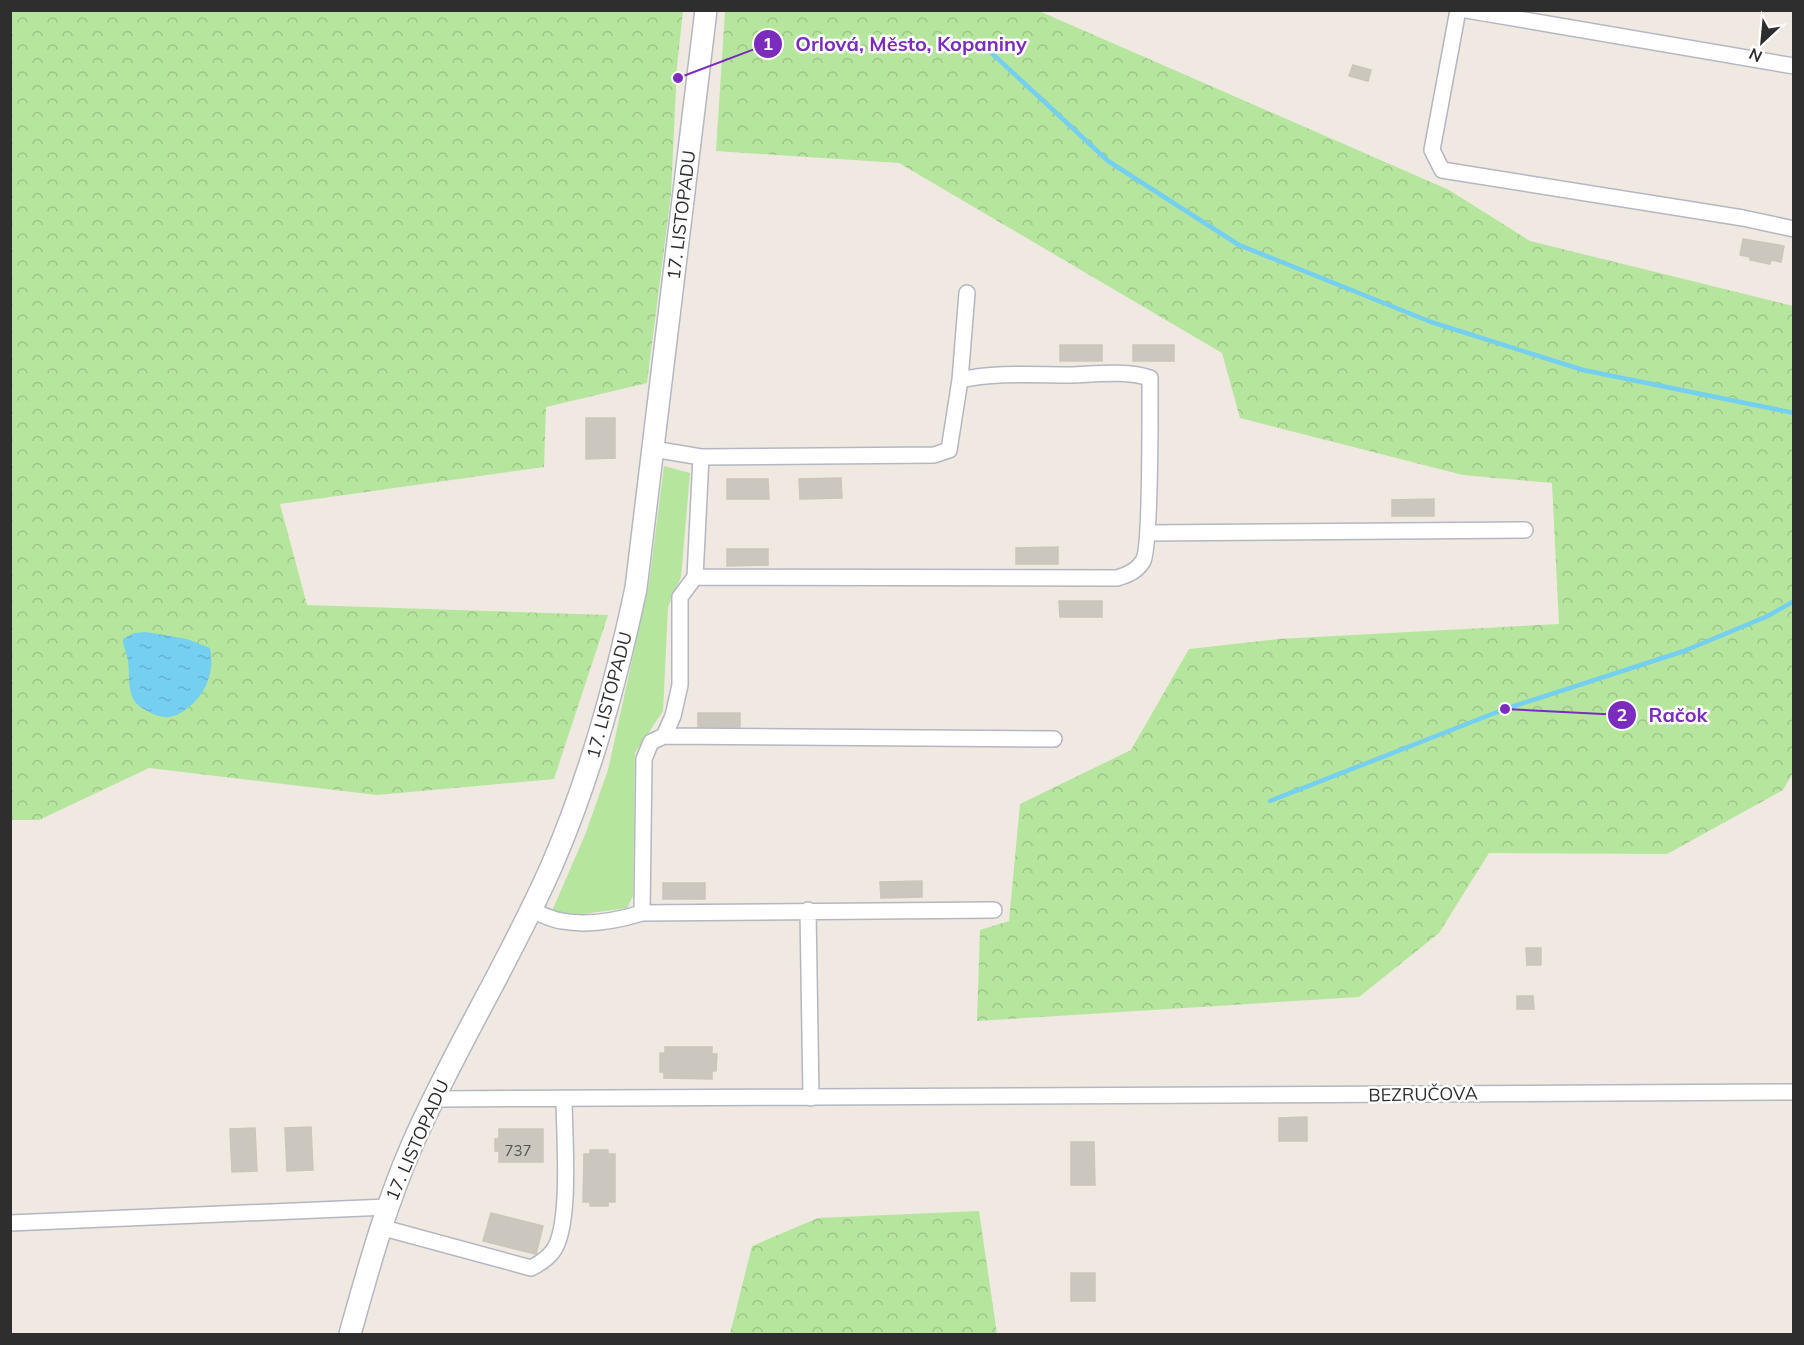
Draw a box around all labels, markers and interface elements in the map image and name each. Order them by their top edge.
north arrow [1732,12,1792,72]
callout: Orlová, Město, Kopaniny [753,25,1039,63]
text: Orlová, Město, Kopaniny [795,31,1027,56]
text: 1 [763,32,773,55]
text: N [1746,44,1765,67]
street label: 17. LISTOPADU [662,149,700,281]
street label: 17. LISTOPADU [581,629,637,761]
callout: Račok [1607,696,1720,734]
text: Račok [1648,702,1709,727]
text: 2 [1617,703,1627,726]
street label: 17. LISTOPADU [380,1076,454,1204]
street label: BEZRUČOVA [1368,1082,1478,1106]
house number: 737 [504,1141,532,1160]

